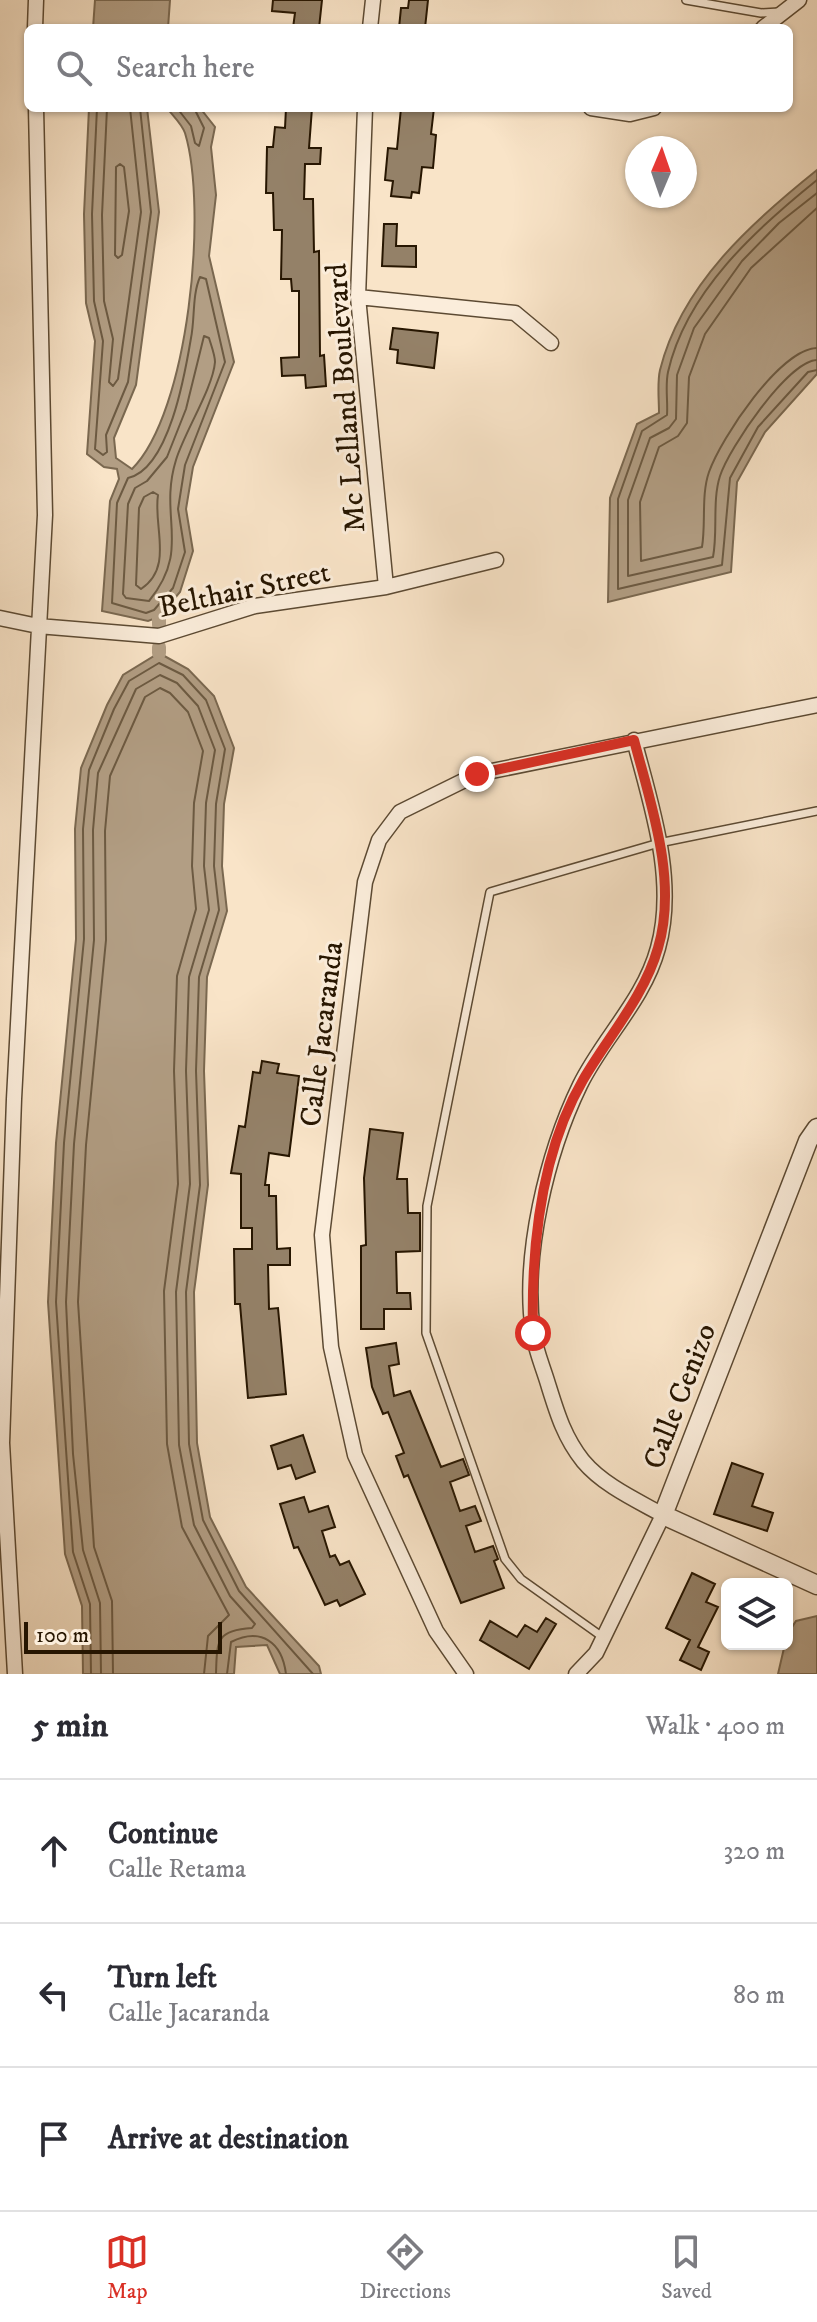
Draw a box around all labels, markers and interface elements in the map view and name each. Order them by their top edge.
search box [24,24,793,112]
icon: search [52,46,96,90]
text: Search here [116,50,255,87]
north arrow [625,136,697,208]
street label: Mc Lelland Boulevard [319,262,374,534]
street label: Belthair Street [155,554,334,627]
route end [459,756,495,792]
street label: Calle Jacaranda [293,939,352,1129]
route start [515,1315,551,1351]
street label: Calle Cenizo [636,1319,725,1475]
map controls [721,1578,793,1650]
button: layers [721,1578,793,1650]
scale bar [24,1618,222,1654]
text: 100 m [36,1622,89,1649]
text: 5 min [32,1705,108,1747]
text: Walk · 400 m [646,1710,785,1743]
text: Continue [108,1816,218,1853]
icon: ahead [32,1829,76,1873]
text: 320 m [723,1835,785,1868]
text: Calle Retama [108,1853,246,1886]
text: Turn left [108,1960,217,1997]
icon: left [32,1973,76,2017]
text: 80 m [733,1979,785,2012]
text: Calle Jacaranda [108,1997,270,2030]
icon: arrive [32,2117,76,2161]
text: Arrive at destination [108,2121,349,2158]
tab: Map [105,2230,149,2305]
tab: Directions [360,2230,451,2305]
tab: Saved [661,2230,712,2305]

